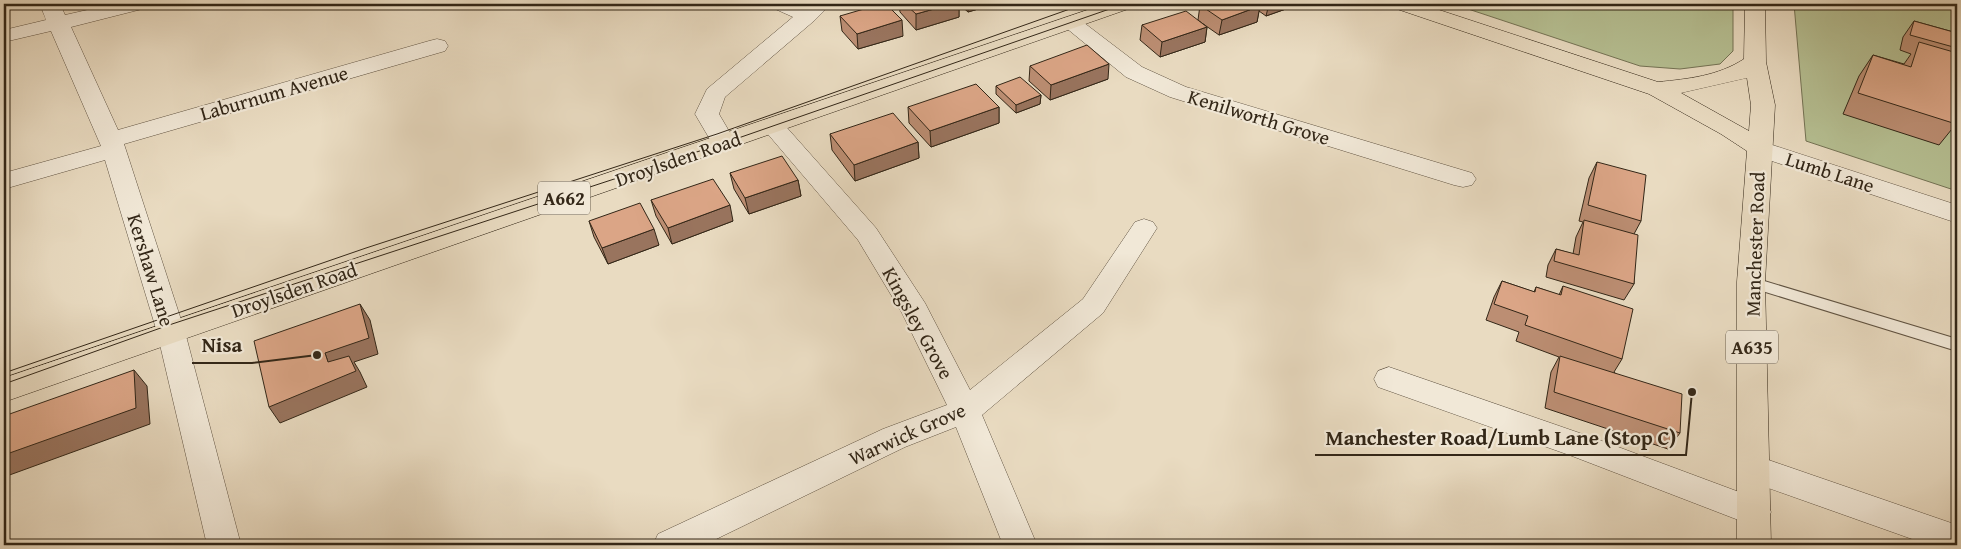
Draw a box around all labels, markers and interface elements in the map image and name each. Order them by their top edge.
street label: Laburnum Avenue [196,58,351,128]
street label: Kenilworth Grove [1185,81,1334,152]
street label: Droylsden Road [611,123,745,194]
street label: Lumb Lane [1782,144,1878,199]
street label: Manchester Road [1737,171,1772,317]
road number: A662 [538,182,590,214]
street label: Kershaw Lane [121,210,182,330]
street label: Droylsden Road [227,254,361,325]
street label: Kingsley Grove [876,261,961,384]
callout: Nisa [192,327,252,363]
text: Nisa [202,329,242,360]
road number: A635 [1726,331,1778,364]
street label: Warwick Grove [844,395,970,472]
callout: Manchester Road/Lumb Lane (Stop C) [1315,419,1686,455]
text: Manchester Road/Lumb Lane (Stop C) [1326,422,1676,453]

